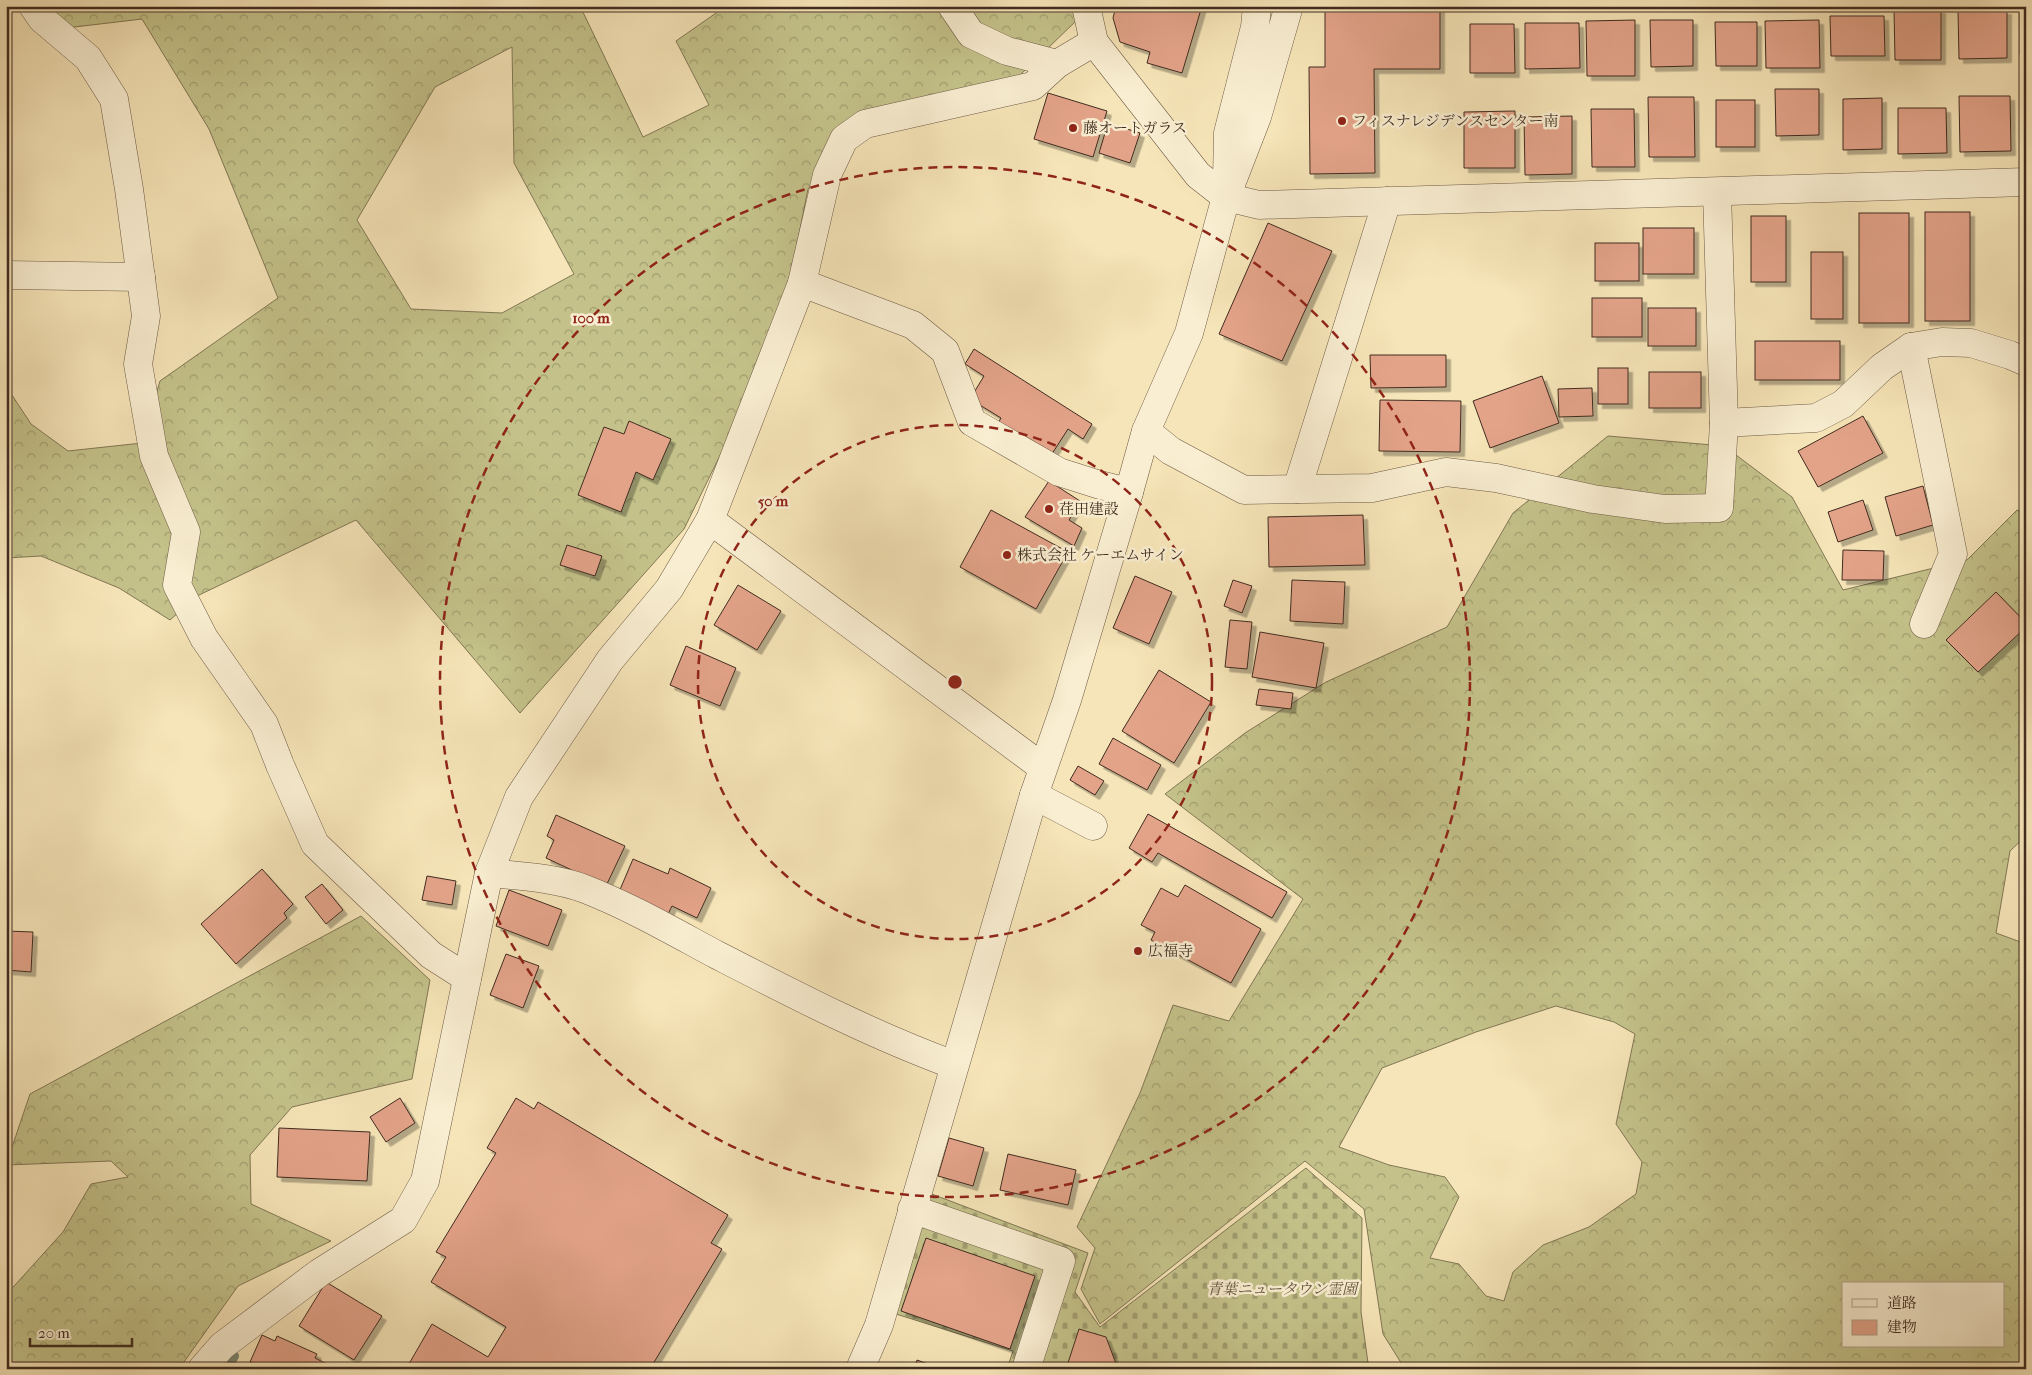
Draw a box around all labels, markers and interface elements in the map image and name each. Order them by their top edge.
place label: フィスナレジデンスセンター南 [1352,112,1558,130]
marker: フィスナレジデンスセンター南 [1336,115,1348,127]
place label: 藤オートガラス [1083,119,1187,137]
marker: 藤オートガラス [1067,122,1079,134]
text: 100 m [572,309,610,327]
text: 50 m [758,492,789,510]
place label: 荏田建設 [1059,500,1119,518]
marker: 荏田建設 [1043,503,1055,515]
place label: 株式会社 ケーエムサイン [1017,546,1184,564]
marker: 株式会社 ケーエムサイン [1001,549,1013,561]
centre of rings [946,673,964,691]
place label: 広福寺 [1148,942,1193,960]
marker: 広福寺 [1132,945,1144,957]
park label: 青葉ニュータウン霊園 [1207,1280,1360,1298]
legend [1842,1282,2004,1348]
text: 道路 [1887,1294,1917,1312]
scale bar [30,1315,132,1347]
text: 建物 [1887,1318,1917,1336]
text: 20 m [38,1324,70,1342]

